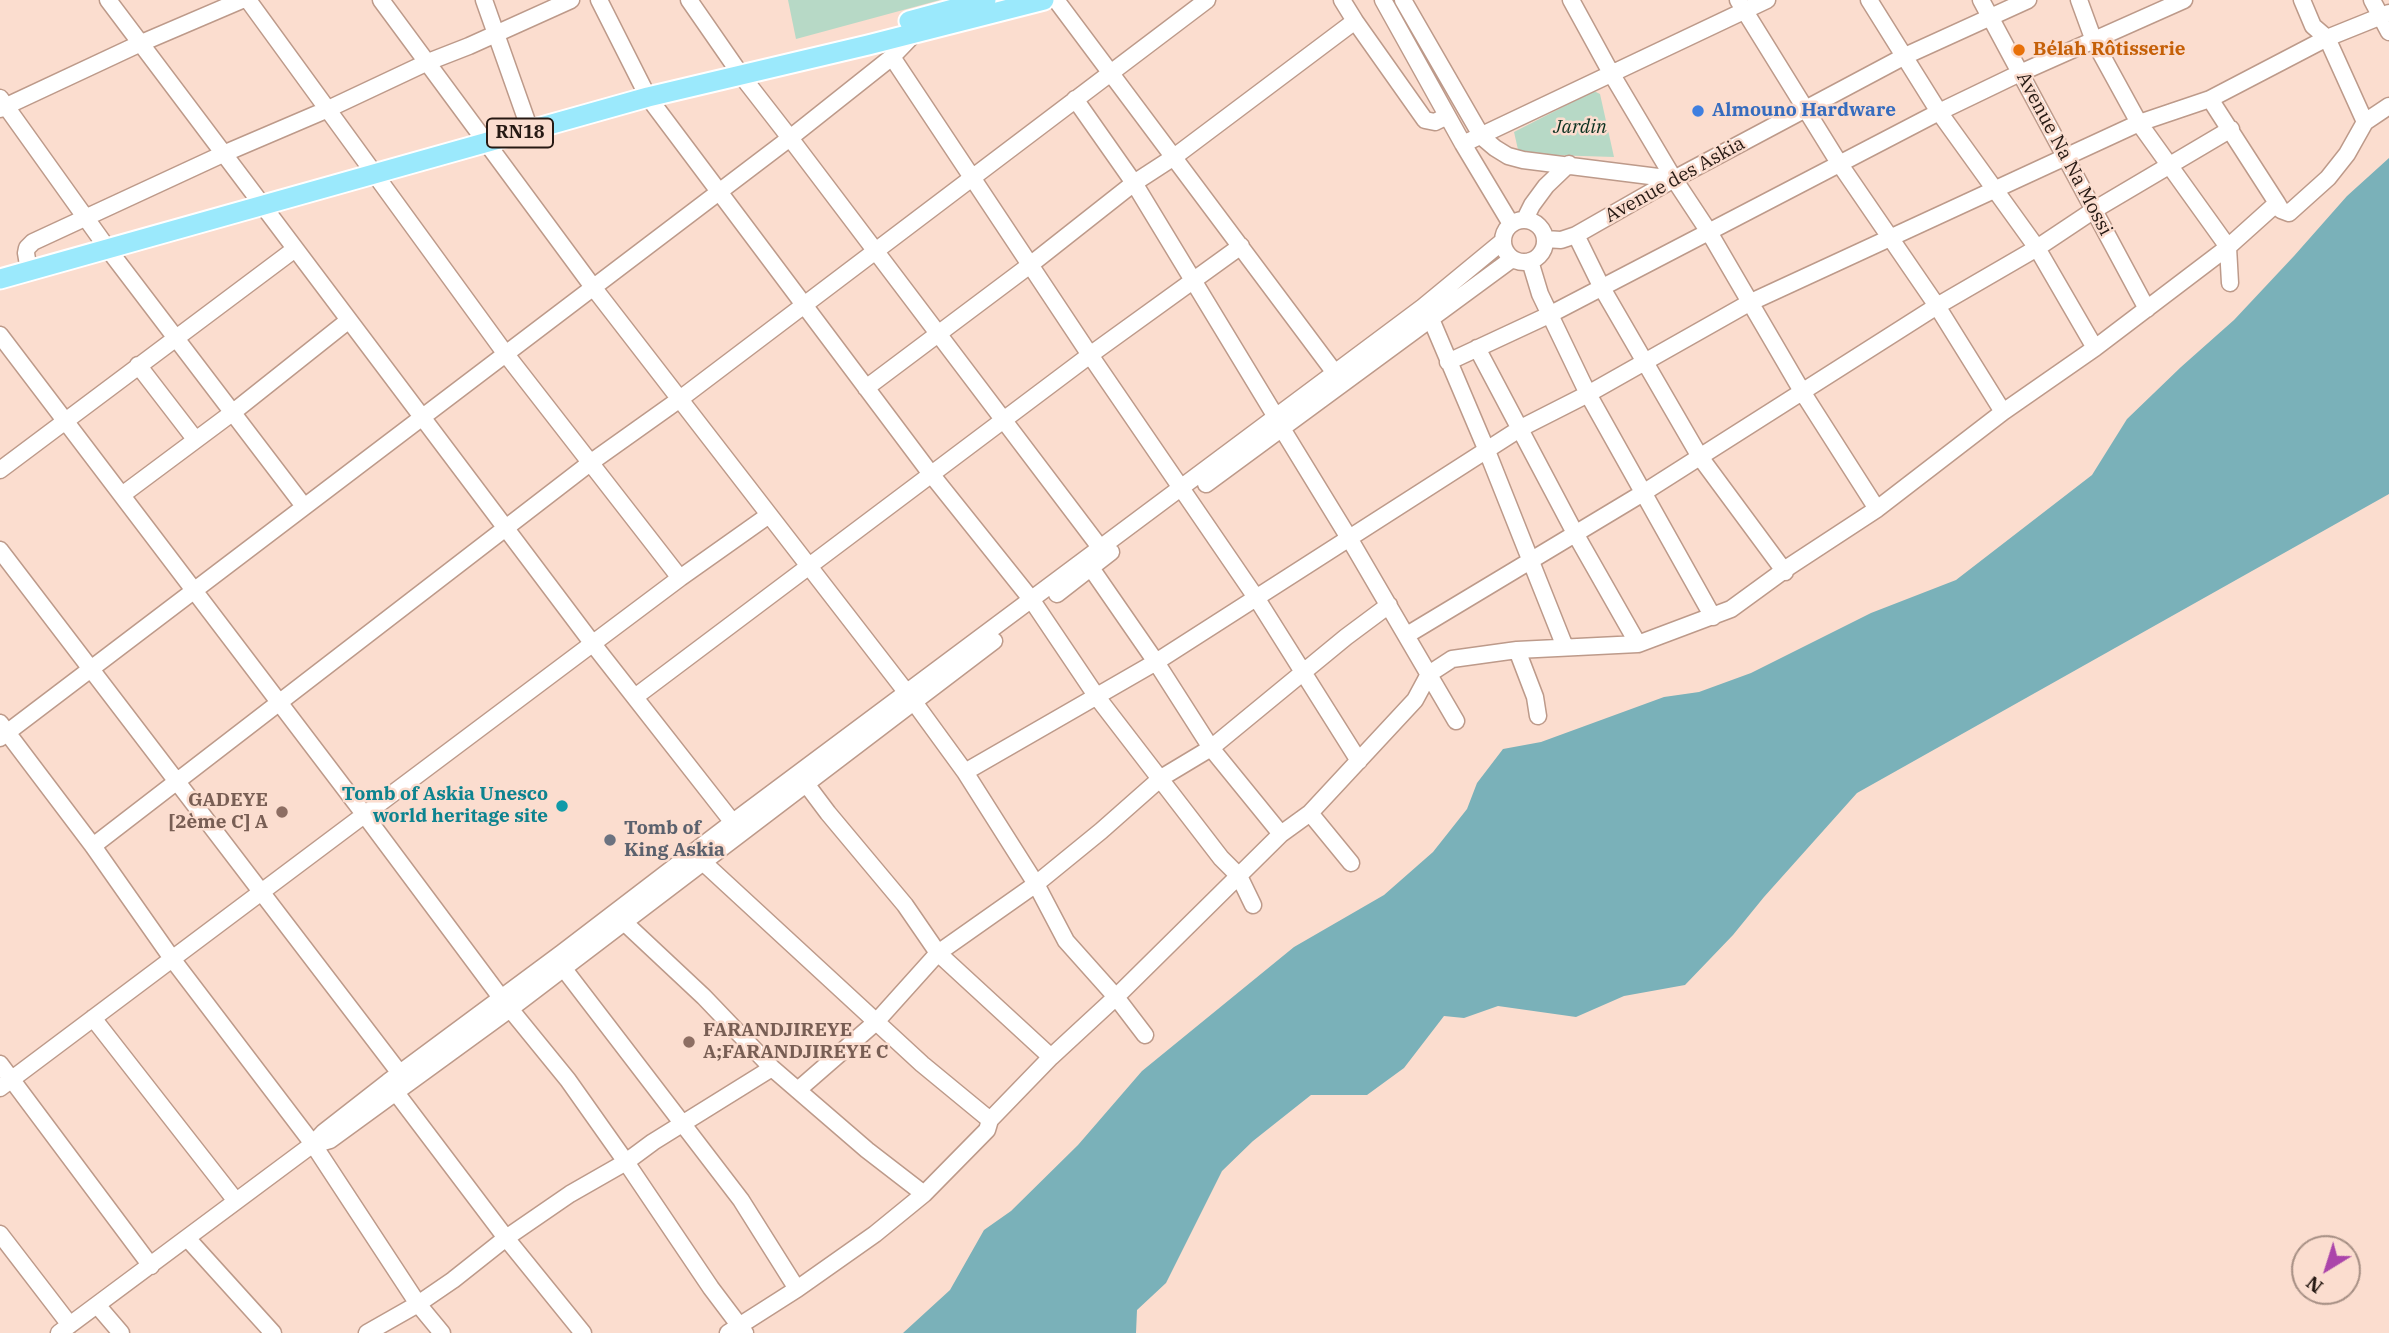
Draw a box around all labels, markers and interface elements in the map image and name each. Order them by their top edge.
place label: Bélah Rôtisserie [2033,39,2186,61]
marker: Bélah Rôtisserie [2011,42,2027,58]
street label: Avenue Na Na Mossi [2011,68,2117,240]
place label: Almouno Hardware [1712,100,1896,122]
marker: Almouno Hardware [1690,103,1706,119]
park label: Jardin [1553,117,1607,139]
road number: RN18 [487,118,553,148]
street label: Avenue des Askia [1601,132,1749,228]
place label: Tomb of Askia Unesco world heritage site [342,784,548,828]
place label: GADEYE [2ème C] A [168,790,268,834]
marker: Tomb of Askia Unesco world heritage site [554,798,570,814]
marker: GADEYE [2ème C] A [274,804,290,820]
place label: Tomb of King Askia [624,818,725,862]
marker: Tomb of King Askia [602,832,618,848]
place label: FARANDJIREYE A;FARANDJIREYE C [703,1020,888,1064]
marker: FARANDJIREYE A;FARANDJIREYE C [681,1034,697,1050]
north arrow [2291,1235,2361,1305]
text: N [2301,1271,2328,1299]

